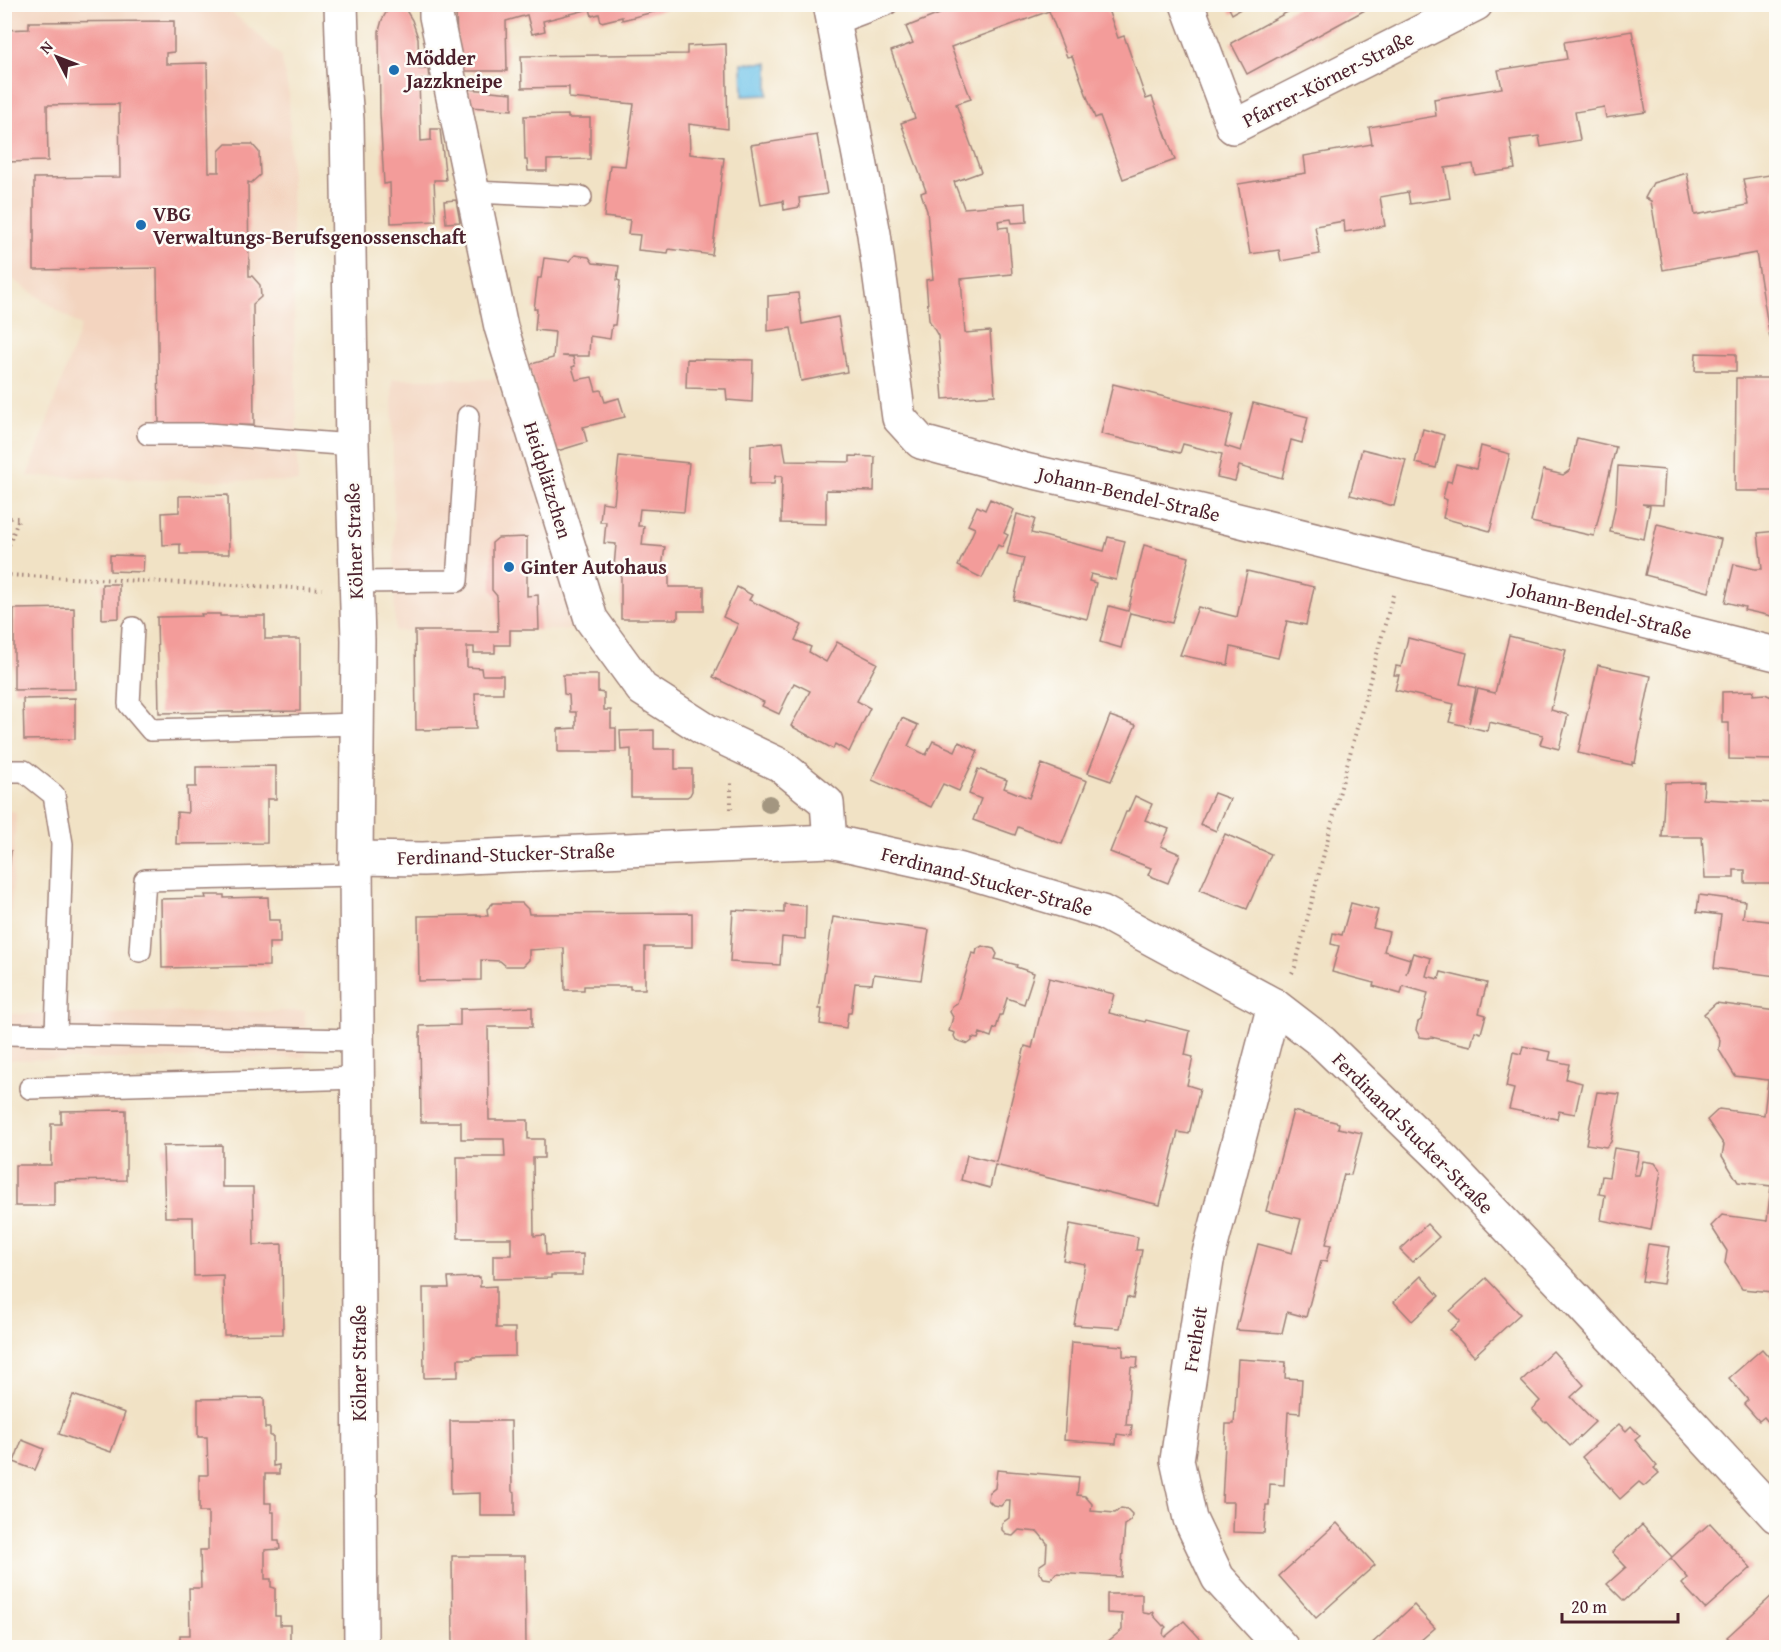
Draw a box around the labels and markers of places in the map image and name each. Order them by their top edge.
place label: Mödder Jazzkneipe [403,43,503,95]
marker: Mödder Jazzkneipe [387,63,401,77]
place label: VBG Verwaltungs-Berufsgenossenschaft [153,199,467,251]
marker: VBG Verwaltungs-Berufsgenossenschaft [134,218,148,232]
place label: Ginter Autohaus [521,552,667,581]
marker: Ginter Autohaus [502,560,516,574]

